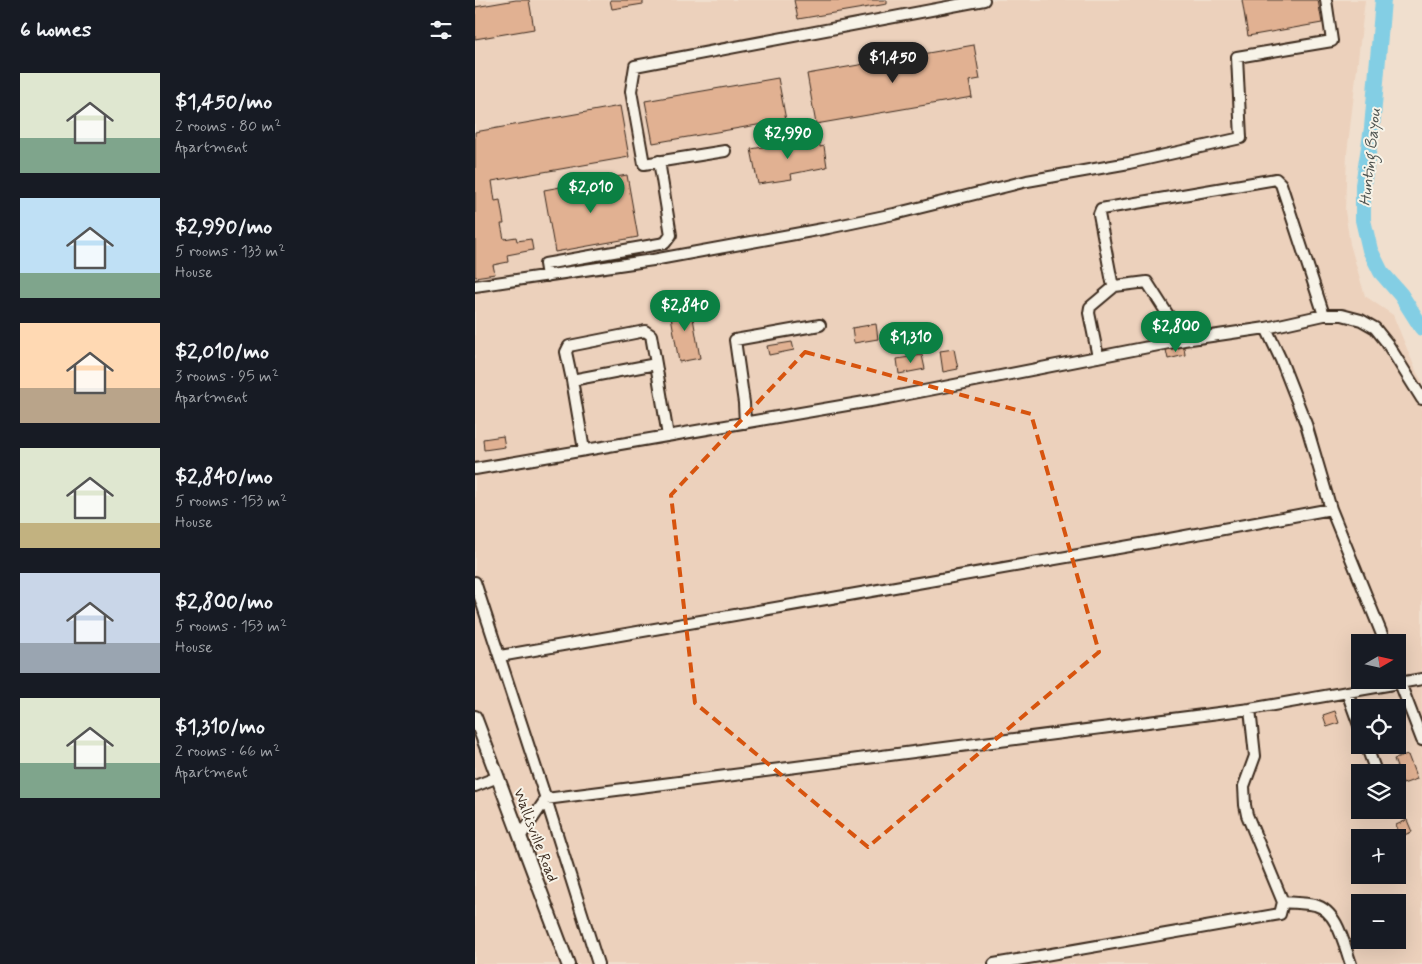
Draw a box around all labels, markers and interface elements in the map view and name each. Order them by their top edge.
text: 6 homes [20,16,91,44]
icon: filters [427,16,455,44]
pin: $1,450 [852,42,934,84]
text: $1,450 [869,47,917,68]
text: $1,450/mo [175,88,272,116]
icon: home [60,93,120,153]
water label: Hunting Bayou [1355,107,1388,207]
text: 2 rooms · 80 m² [175,116,281,137]
pin: $2,990 [747,118,829,160]
text: $2,990 [764,123,812,144]
text: Apartment [175,137,248,158]
pin: $2,010 [550,172,632,214]
text: $2,010 [568,177,614,198]
text: $2,990/mo [175,213,272,241]
icon: home [60,218,120,278]
text: 5 rooms · 133 m² [175,241,285,262]
text: House [175,262,213,283]
pin: $2,840 [644,290,726,332]
text: $2,840 [661,295,709,316]
pin: $2,800 [1135,310,1217,353]
text: $2,800 [1152,316,1200,337]
pin: $1,310 [870,322,952,364]
text: $1,310 [890,327,932,348]
text: $2,010/mo [175,338,269,366]
icon: home [60,343,120,403]
text: 3 rooms · 95 m² [175,366,279,387]
text: Apartment [175,387,248,408]
text: $2,840/mo [175,463,273,491]
icon: home [60,468,120,528]
text: 5 rooms · 153 m² [175,491,287,512]
text: House [175,512,213,533]
text: $2,800/mo [175,588,273,616]
icon: home [60,593,120,653]
text: 5 rooms · 153 m² [175,616,287,637]
north arrow [1351,634,1406,689]
map controls [1351,634,1406,949]
text: House [175,637,213,658]
button: locate [1351,699,1406,754]
text: $1,310/mo [175,713,265,741]
icon: home [60,718,120,778]
text: 2 rooms · 66 m² [175,741,280,762]
text: Apartment [175,762,248,783]
button: layers [1351,764,1406,819]
street label: Wallisville Road [508,786,562,885]
button: + [1351,829,1406,884]
button: − [1351,894,1406,949]

